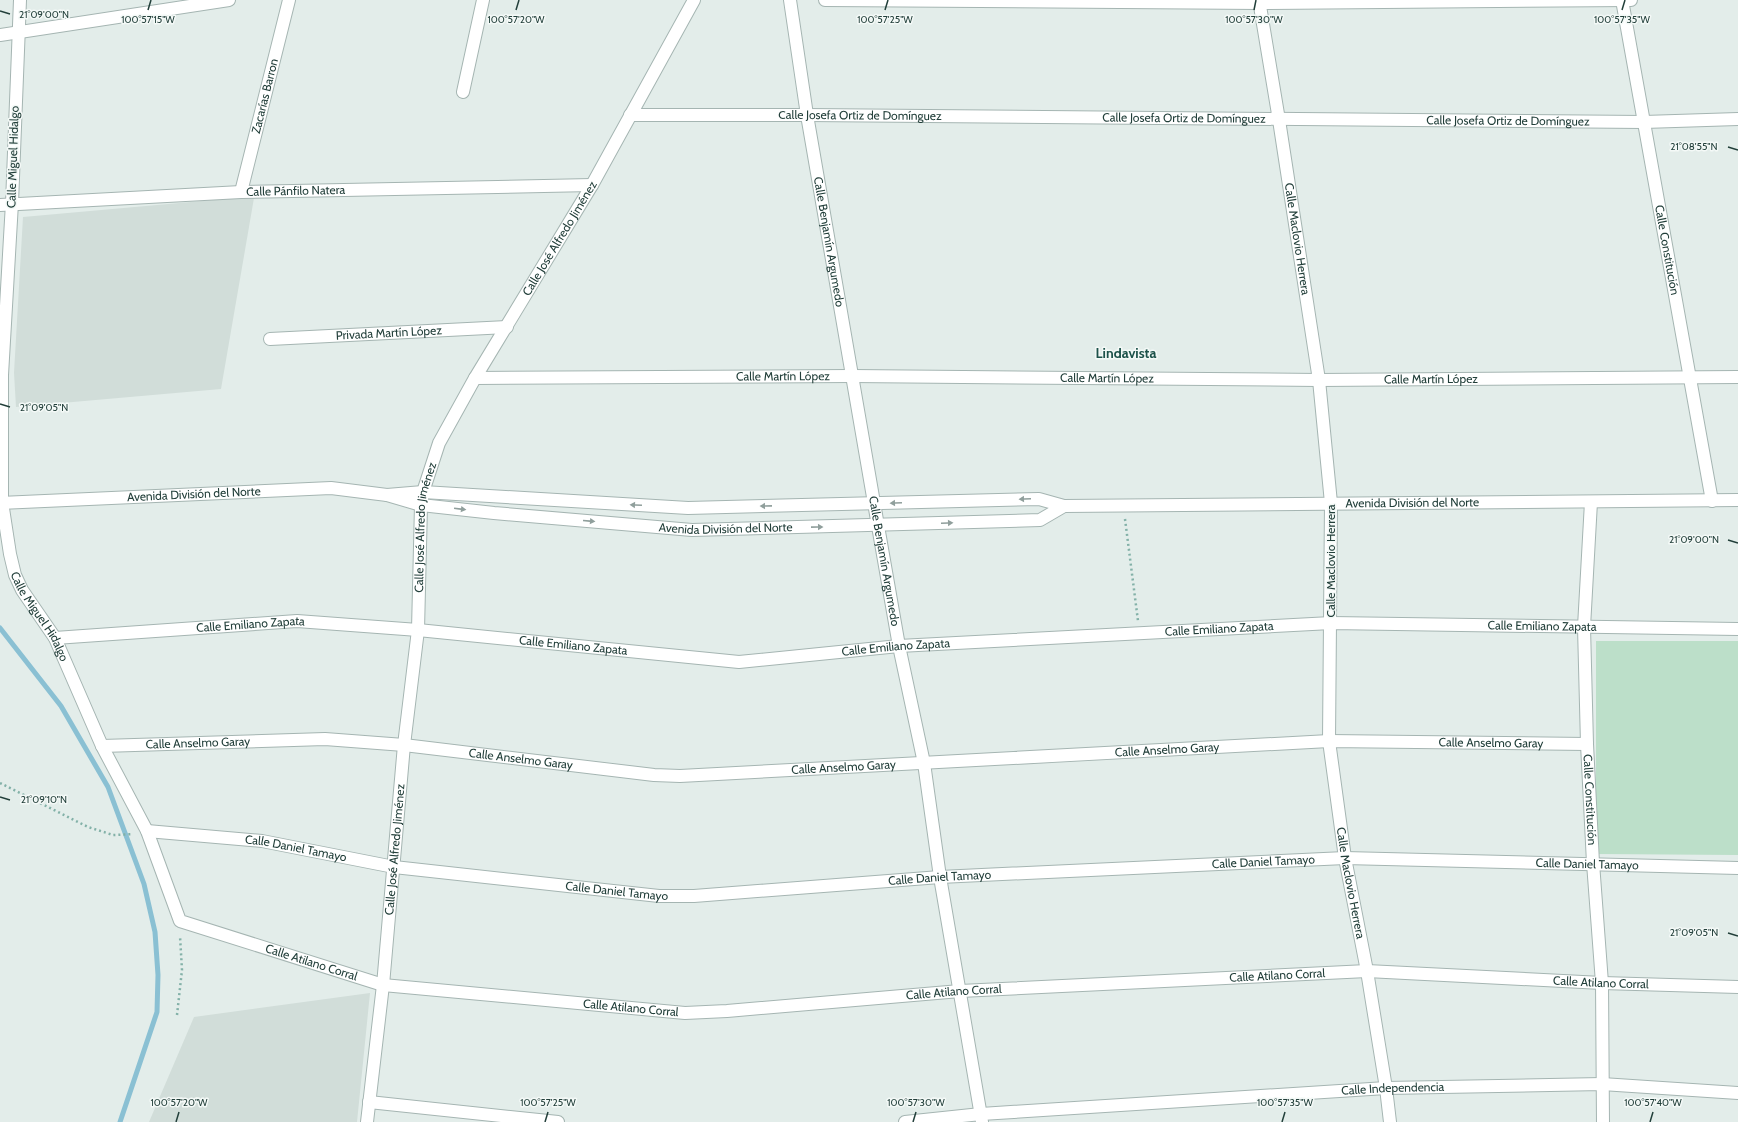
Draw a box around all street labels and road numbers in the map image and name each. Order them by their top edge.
street label: Zacarías Barron [248,56,281,135]
street label: Calle Miguel Hidalgo [3,105,22,208]
street label: Calle Josefa Ortiz de Domínguez [778,107,942,123]
street label: Calle Josefa Ortiz de Domínguez [1102,109,1266,126]
street label: Calle Josefa Ortiz de Domínguez [1426,112,1590,129]
street label: Calle Benjamín Argumedo [811,176,848,308]
street label: Calle José Alfredo Jiménez [519,178,600,298]
street label: Calle Pánfilo Natera [246,182,346,199]
street label: Calle Maclovio Herrera [1282,182,1314,296]
street label: Calle Constitución [1652,204,1683,297]
street label: Privada Martín López [335,322,443,343]
street label: Calle Martín López [736,368,830,384]
street label: Calle Martín López [1060,370,1154,386]
street label: Calle Martín López [1384,371,1478,387]
street label: Calle José Alfredo Jiménez [411,460,439,593]
street label: Avenida División del Norte [127,483,261,504]
street label: Avenida División del Norte [1345,494,1479,510]
street label: Calle Benjamín Argumedo [866,495,903,628]
street label: Calle Maclovio Herrera [1323,504,1338,617]
street label: Avenida División del Norte [658,519,793,537]
street label: Calle Miguel Hidalgo [7,569,72,664]
street label: Calle Emiliano Zapata [196,613,306,635]
street label: Calle Emiliano Zapata [1488,617,1597,634]
street label: Calle Emiliano Zapata [1164,618,1274,639]
street label: Calle Emiliano Zapata [518,632,628,658]
street label: Calle Emiliano Zapata [841,635,951,659]
street label: Calle Anselmo Garay [145,733,251,752]
street label: Calle Anselmo Garay [1438,734,1543,750]
street label: Calle Anselmo Garay [1114,739,1220,760]
street label: Calle Anselmo Garay [468,745,574,772]
street label: Calle Constitución [1581,754,1600,846]
street label: Calle Anselmo Garay [791,756,896,777]
street label: Calle José Alfredo Jiménez [381,783,408,916]
street label: Calle Maclovio Herrera [1334,826,1369,940]
street label: Calle Daniel Tamayo [244,832,348,865]
street label: Calle Daniel Tamayo [1211,851,1316,871]
street label: Calle Daniel Tamayo [1535,855,1639,872]
street label: Calle Daniel Tamayo [888,867,992,888]
street label: Calle Daniel Tamayo [565,878,668,903]
street label: Calle Atilano Corral [264,940,360,984]
street label: Calle Atilano Corral [1229,965,1326,985]
street label: Calle Atilano Corral [1553,973,1649,991]
street label: Calle Atilano Corral [905,981,1002,1003]
street label: Calle Atilano Corral [582,996,679,1019]
street label: Calle Independencia [1341,1079,1445,1098]

